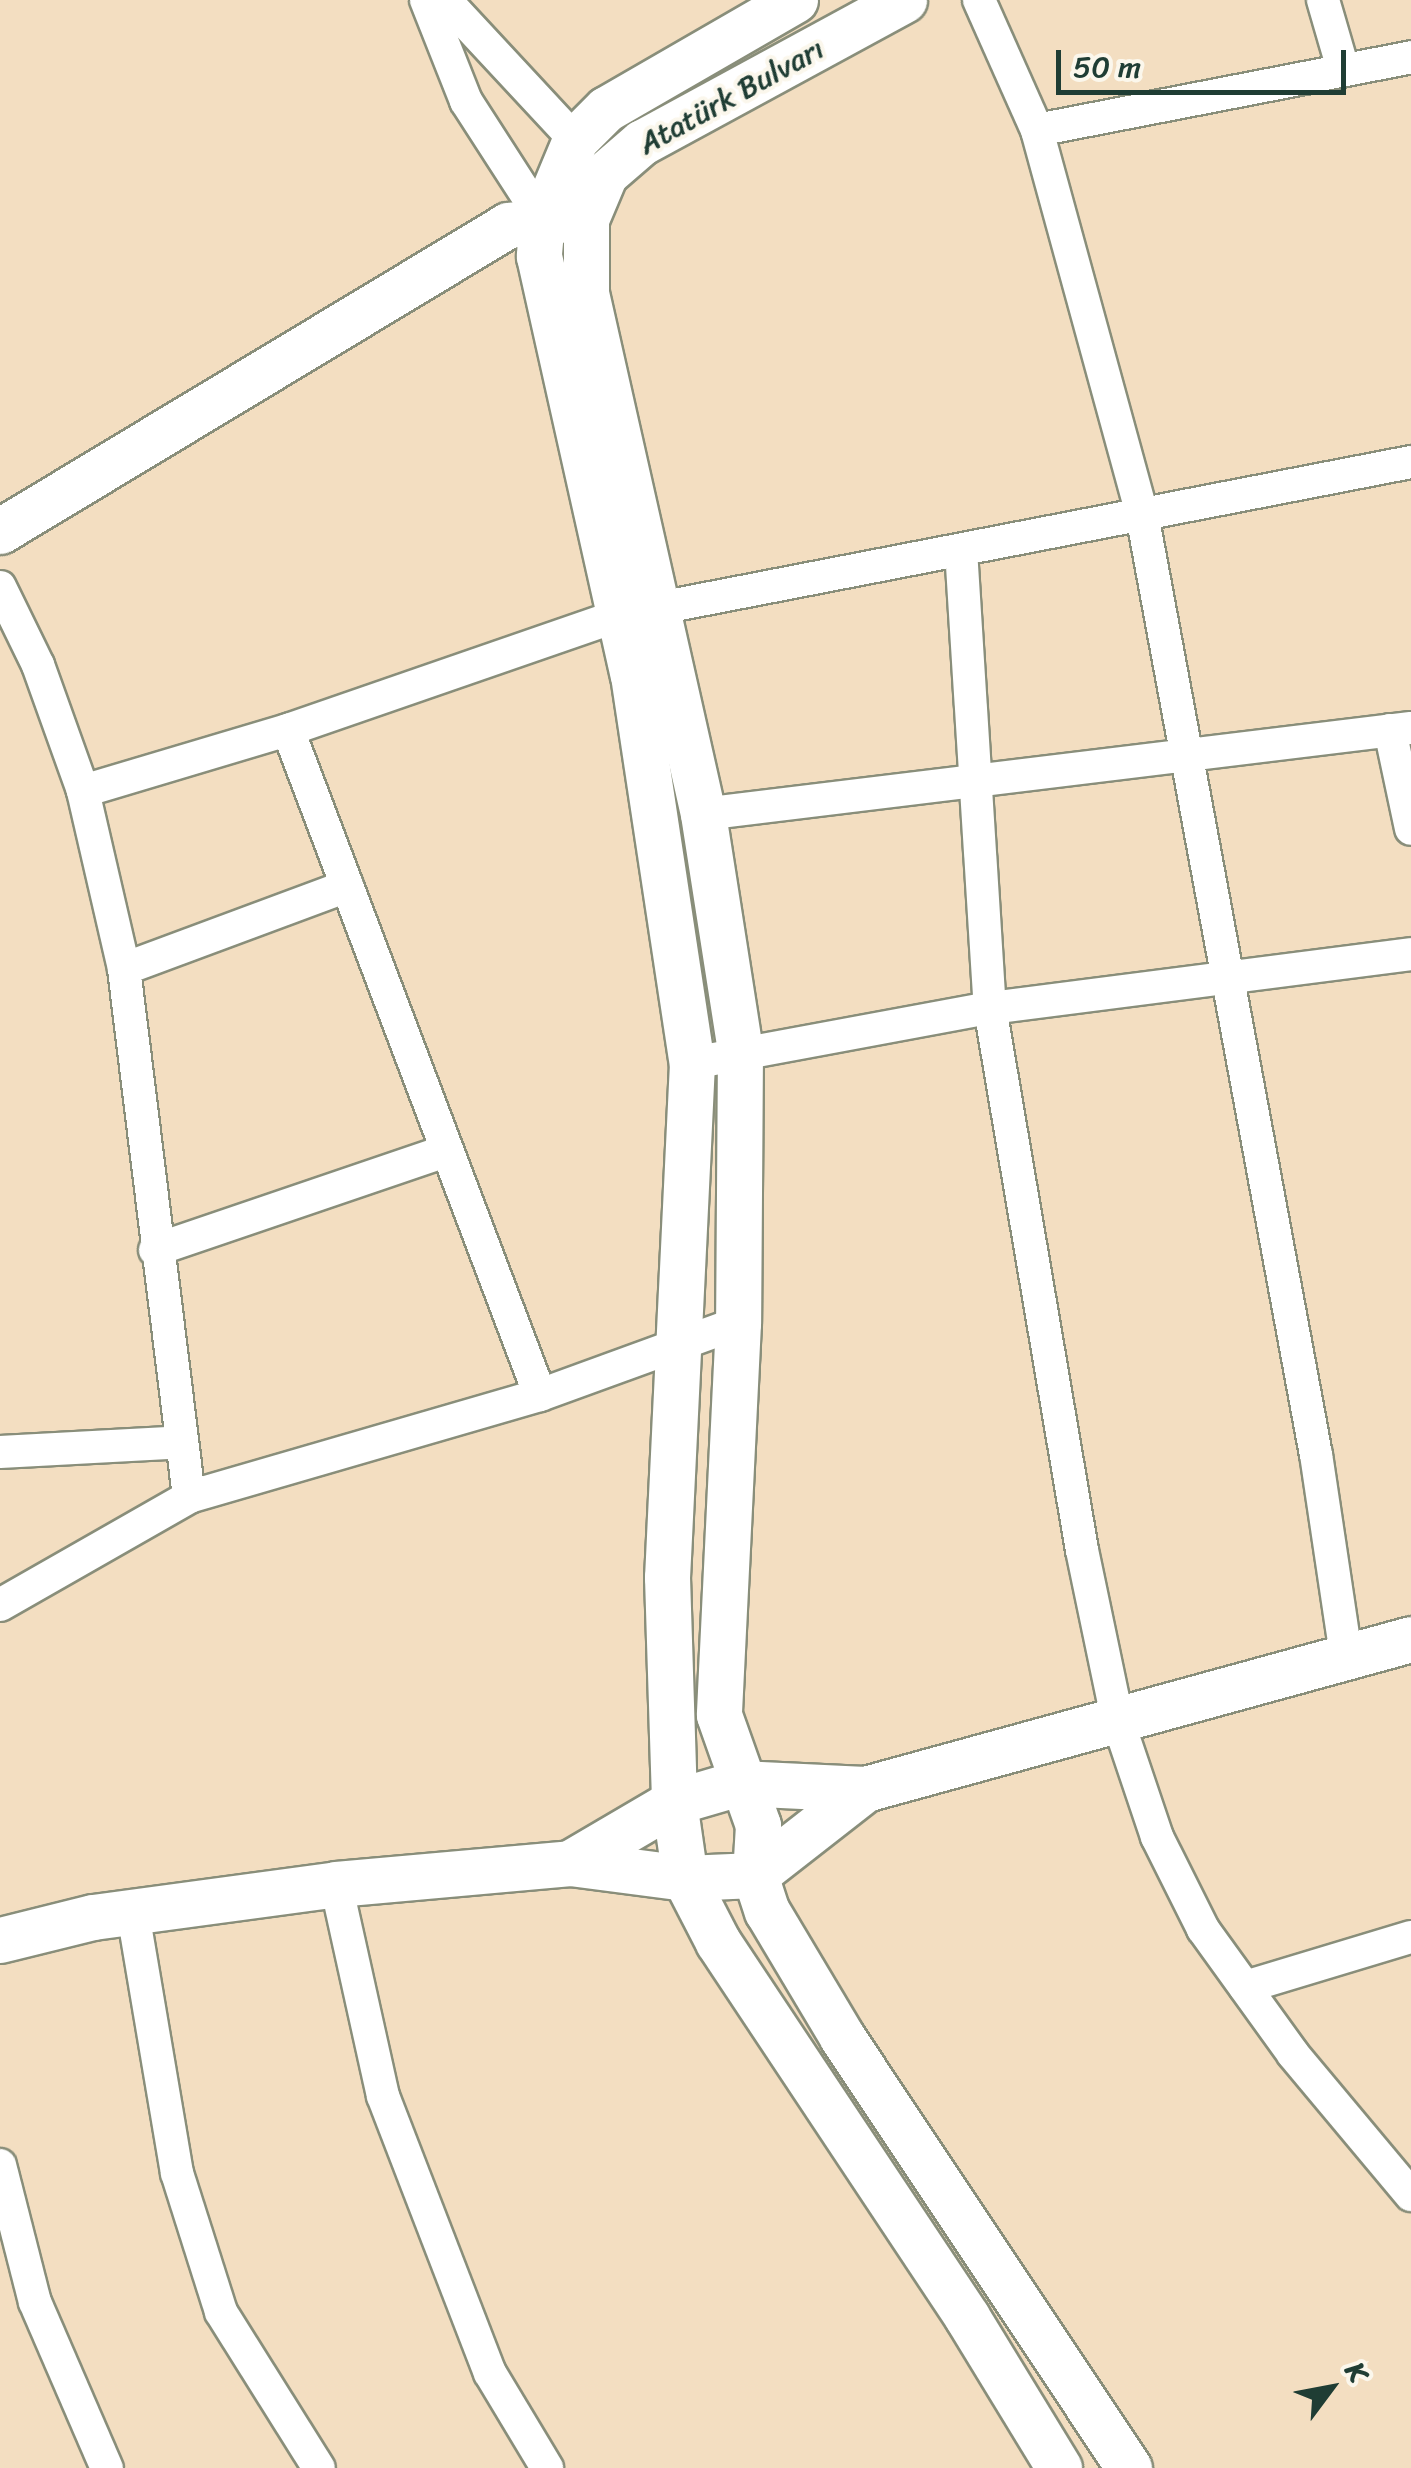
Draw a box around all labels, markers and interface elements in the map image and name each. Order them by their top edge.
street label: Atatürk Bulvarı [632,30,830,162]
scale bar [1061,30,1351,92]
text: 50 m [1073,40,1141,94]
north arrow [1281,2338,1381,2438]
text: K [1332,2352,1382,2392]

